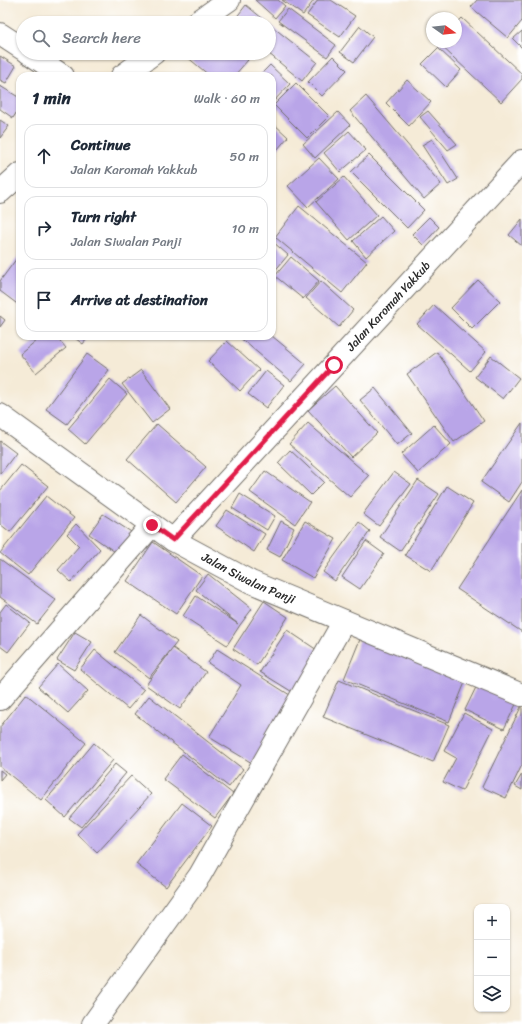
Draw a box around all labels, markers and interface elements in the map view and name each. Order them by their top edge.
north arrow [426,12,462,48]
search box [16,16,276,60]
text: Search here [62,25,141,51]
icon: search [30,27,52,49]
text: 1 min [32,83,71,113]
text: Walk · 60 m [194,87,260,110]
text: Continue [71,132,131,158]
icon: ahead [33,145,55,167]
text: 50 m [229,145,259,168]
text: Jalan Karomah Yakkub [71,158,197,181]
text: Turn right [71,204,136,230]
icon: right [33,217,55,239]
text: 10 m [232,217,259,240]
text: Jalan Siwalan Panji [71,230,181,253]
street label: Jalan Karomah Yakkub [340,255,436,357]
text: Arrive at destination [71,287,208,313]
icon: arrive [33,289,55,311]
route start [325,356,343,374]
route end [143,516,161,534]
street label: Jalan Siwalan Panji [196,546,299,611]
map controls [474,904,510,1012]
button: + [474,904,510,940]
button: − [474,940,510,976]
button: layers [474,976,510,1012]

